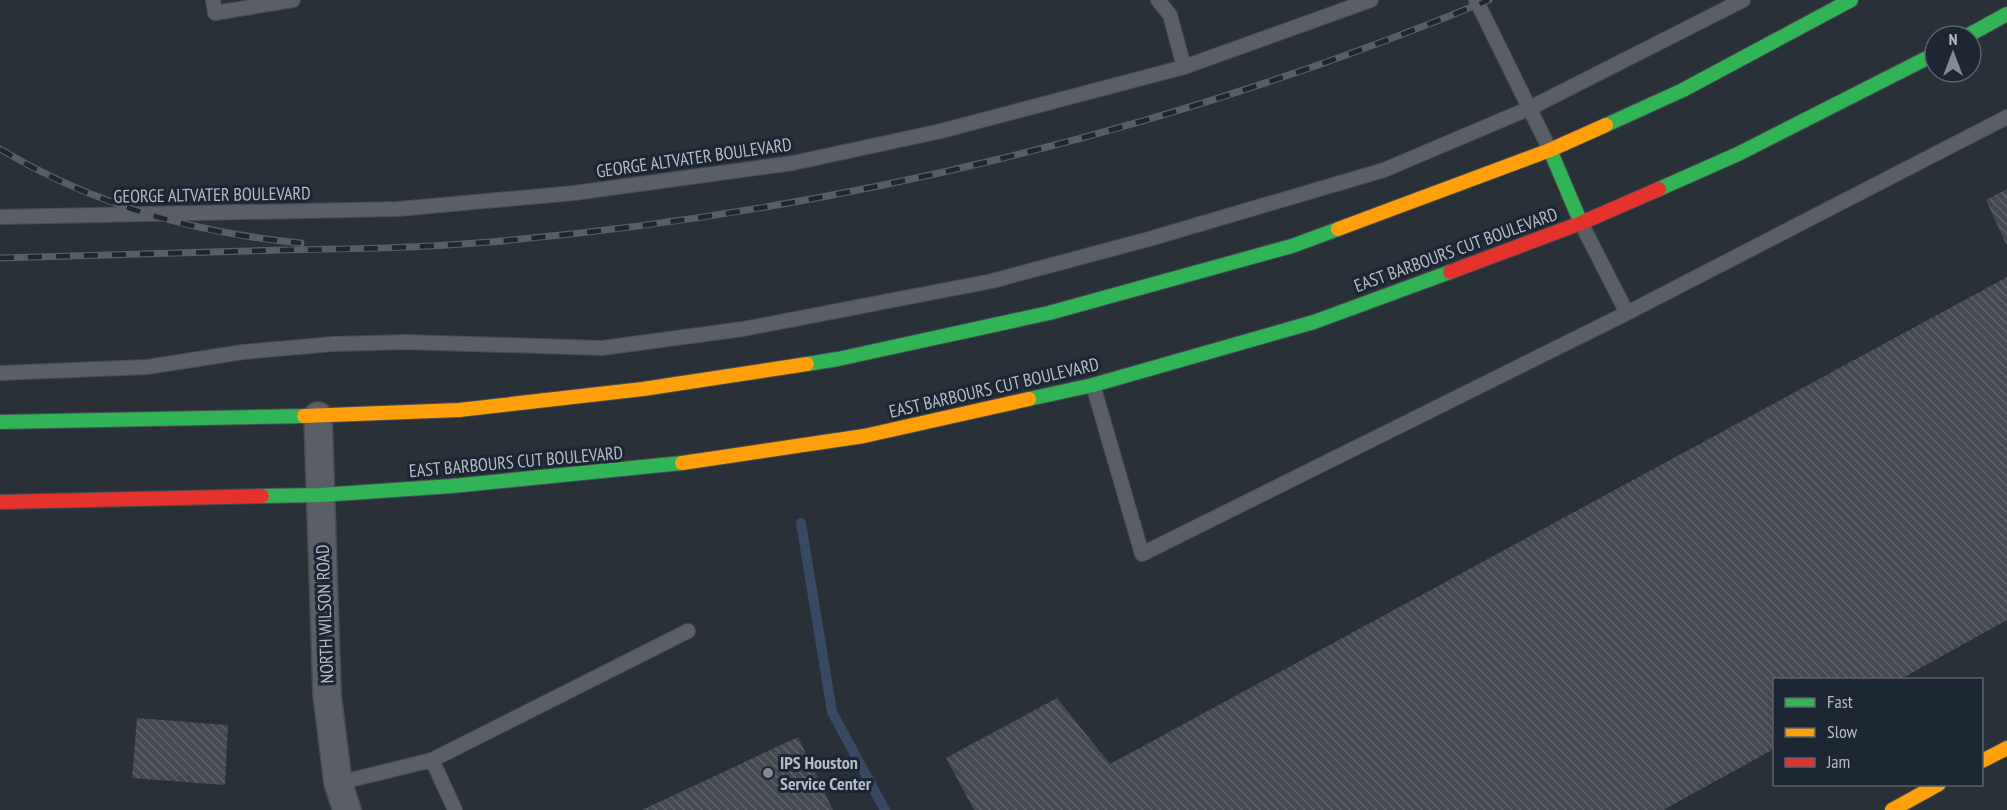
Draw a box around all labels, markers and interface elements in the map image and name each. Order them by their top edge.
north arrow [1923,24,1983,84]
text: N [1949,29,1957,49]
street label: GEORGE ALTVATER BOULEVARD [595,132,793,183]
street label: GEORGE ALTVATER BOULEVARD [113,181,311,208]
street label: EAST BARBOURS CUT BOULEVARD [1351,202,1561,297]
street label: EAST BARBOURS CUT BOULEVARD [887,352,1101,423]
street label: EAST BARBOURS CUT BOULEVARD [408,441,624,482]
street label: NORTH WILSON ROAD [311,544,338,684]
legend [1773,678,1983,786]
text: Fast [1827,690,1853,713]
text: Slow [1827,720,1858,743]
text: Jam [1826,750,1850,773]
place label: IPS Houston Service Center [780,751,872,795]
marker: IPS Houston Service Center [761,766,775,780]

